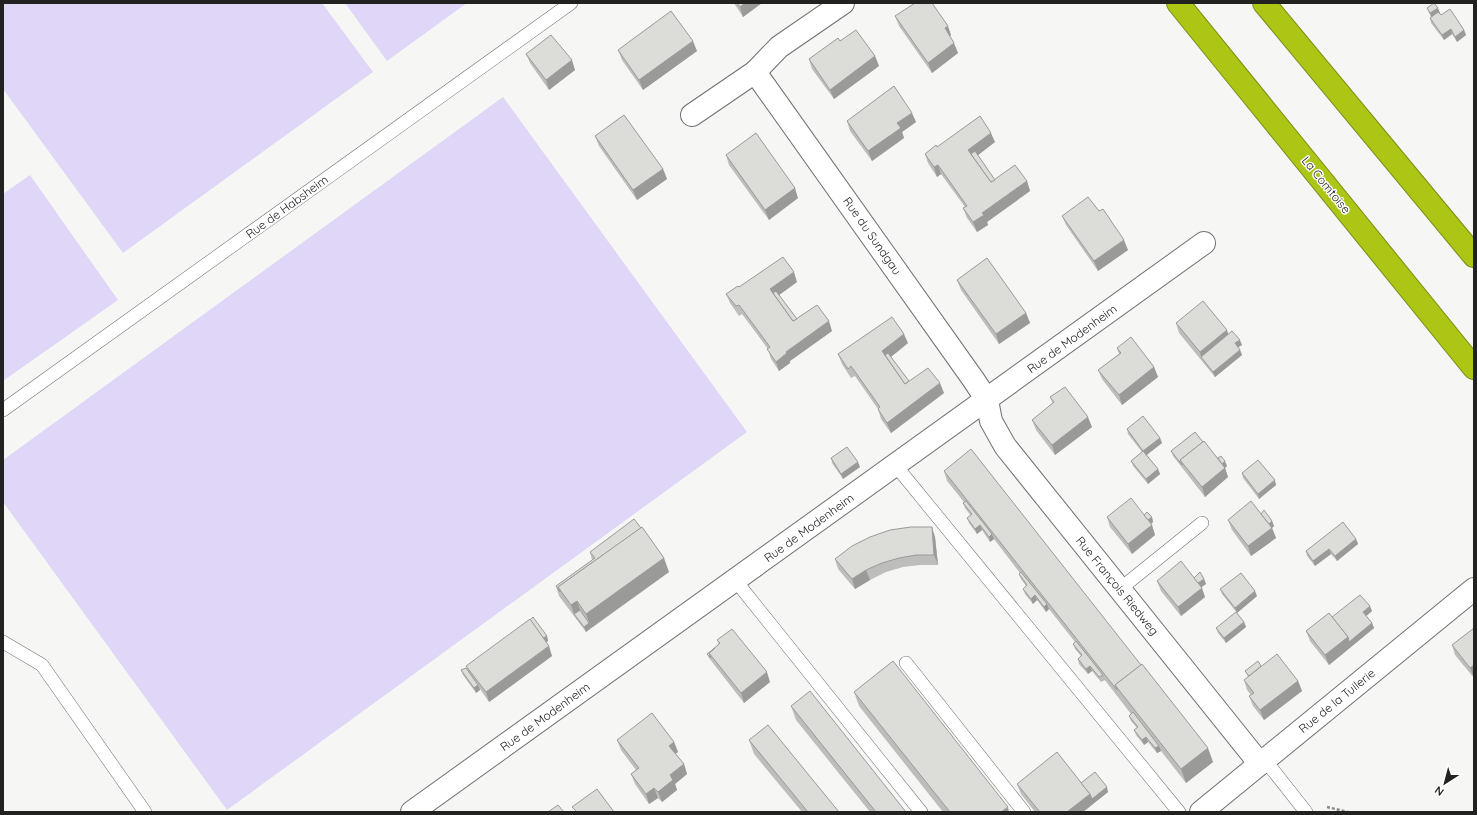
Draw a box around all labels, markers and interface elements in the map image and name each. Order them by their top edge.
street label: La Comtoise [1299,153,1354,216]
street label: Rue de Habsheim [243,172,331,241]
street label: Rue du Sundgau [840,194,905,278]
street label: Rue de Modenheim [1024,301,1120,376]
street label: Rue de Modenheim [761,490,857,565]
street label: Rue François Riedweg [1073,533,1162,638]
street label: Rue de la Tuilerie [1295,665,1378,736]
street label: Rue de Modenheim [497,679,593,754]
north arrow [1425,763,1465,803]
text: N [1432,783,1447,799]

